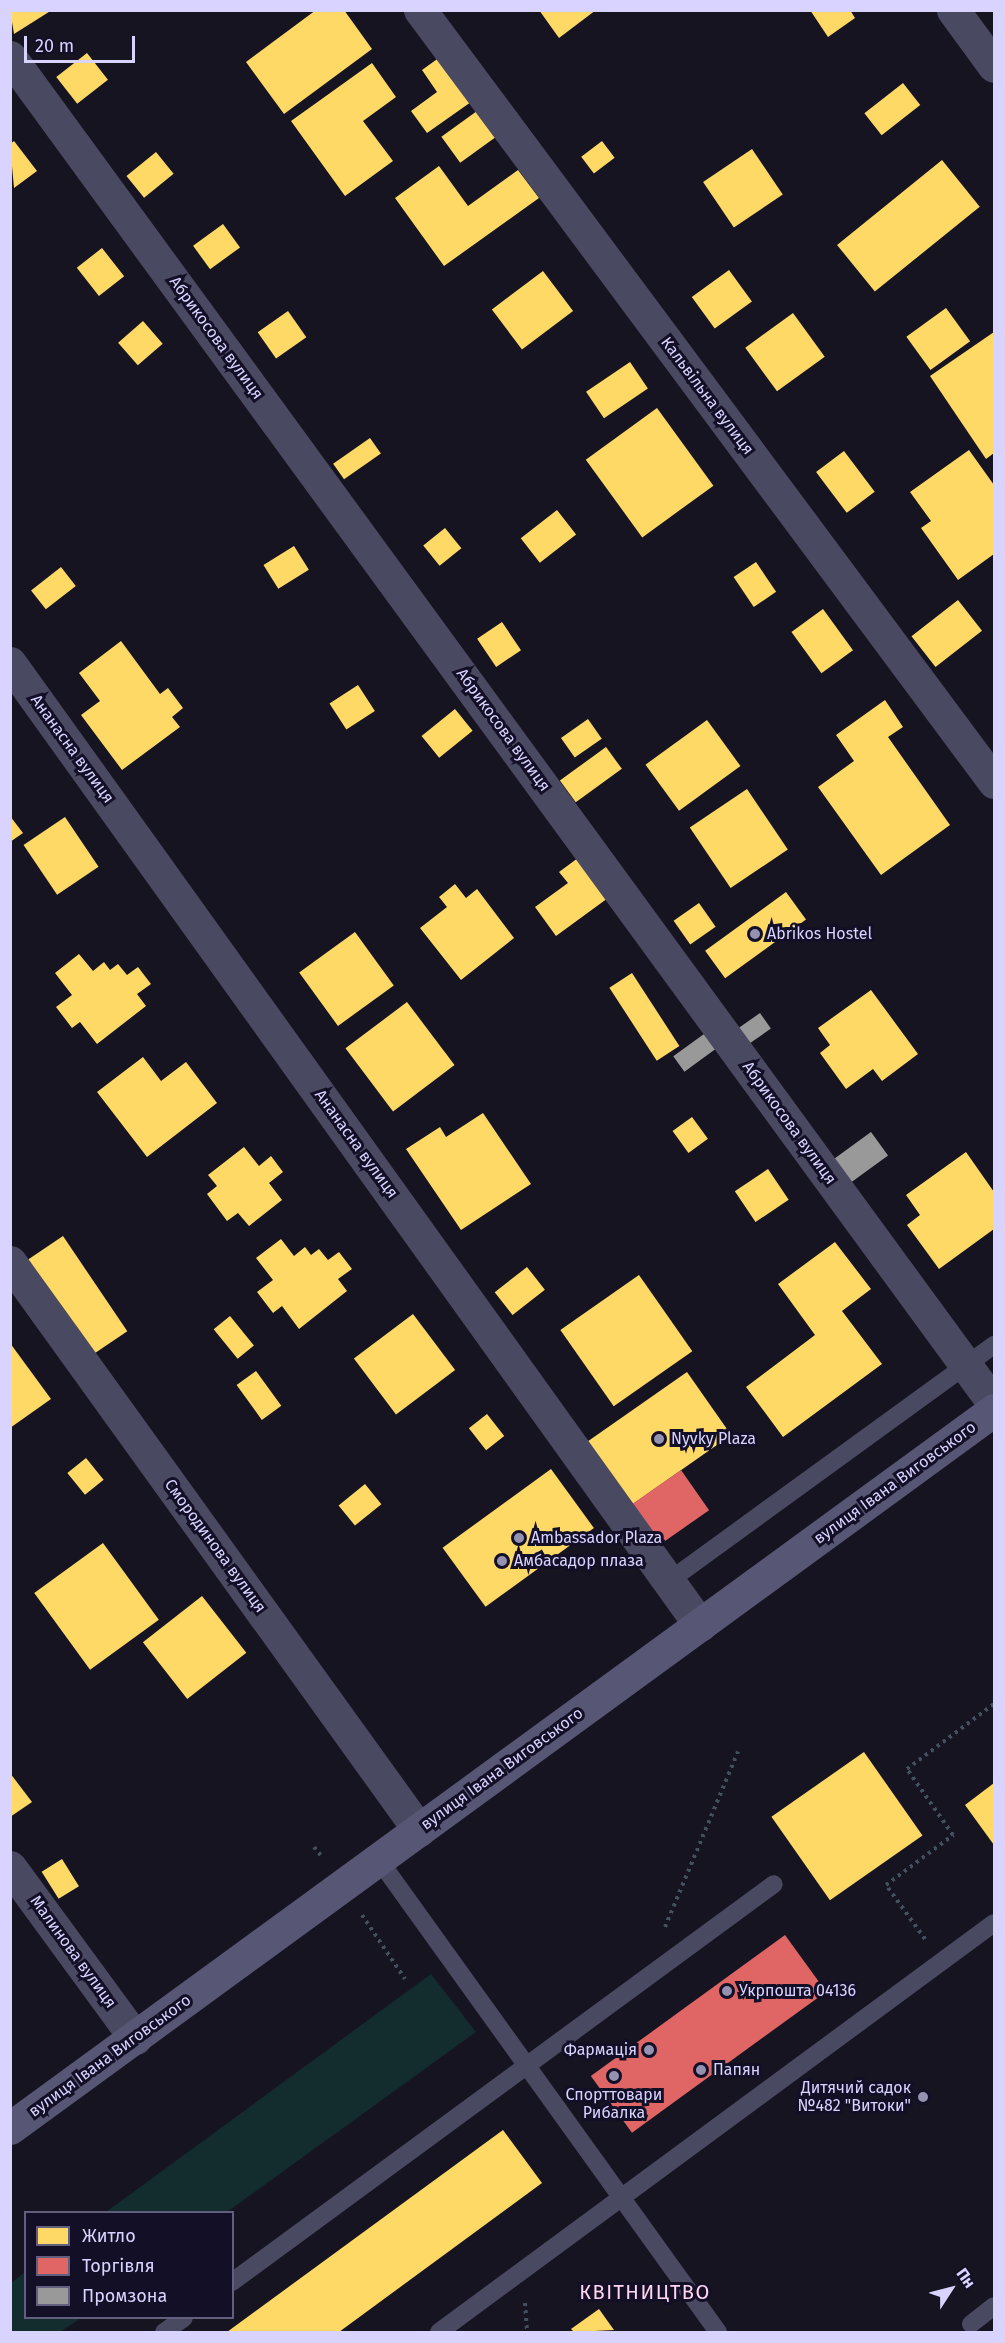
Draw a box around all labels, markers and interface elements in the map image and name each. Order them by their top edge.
scale bar [27,24,138,62]
text: 20 m [35,35,74,57]
street label: Абрикосова вулиця [165,273,267,403]
street label: Кальвільна вулиця [656,333,758,459]
street label: Абрикосова вулиця [452,665,554,795]
street label: Ананасна вулиця [26,691,118,807]
place label: Abrikos Hostel [767,924,872,944]
marker: Abrikos Hostel [748,927,762,941]
street label: Абрикосова вулиця [738,1058,840,1188]
street label: Ананасна вулиця [310,1086,402,1202]
street label: вулиця Івана Виговського [810,1418,980,1548]
place label: Nyvky Plaza [671,1429,756,1449]
marker: Nyvky Plaza [652,1432,666,1446]
street label: Смородинова вулиця [160,1475,270,1617]
place label: Ambassador Plaza [531,1528,662,1548]
marker: Ambassador Plaza [512,1531,526,1545]
place label: Амбасадор плаза [514,1551,644,1571]
marker: Амбасадор плаза [495,1554,509,1568]
street label: вулиця Івана Виговського [417,1704,587,1834]
street label: Малинова вулиця [26,1892,120,2012]
place label: Укрпошта 04136 [739,1981,856,2001]
marker: Укрпошта 04136 [720,1984,734,1998]
street label: вулиця Івана Виговського [25,1991,195,2121]
place label: Фармація [564,2040,637,2060]
marker: Фармація [642,2043,656,2057]
place label: Папян [713,2060,760,2080]
marker: Папян [694,2063,708,2077]
marker: Спорттовари Рибалка [607,2069,621,2083]
place label: Дитячий садок №482 "Витоки" [798,2078,911,2116]
place label: Спорттовари Рибалка [566,2085,662,2123]
marker: Дитячий садок №482 "Витоки" [916,2090,930,2104]
legend [24,2211,234,2319]
text: Житло [82,2225,136,2247]
text: Торгівля [82,2255,155,2277]
north arrow [921,2259,981,2319]
text: Пн [952,2264,980,2292]
district label: КВІТНИЦТВО [579,2280,711,2304]
text: Промзона [82,2285,167,2307]

